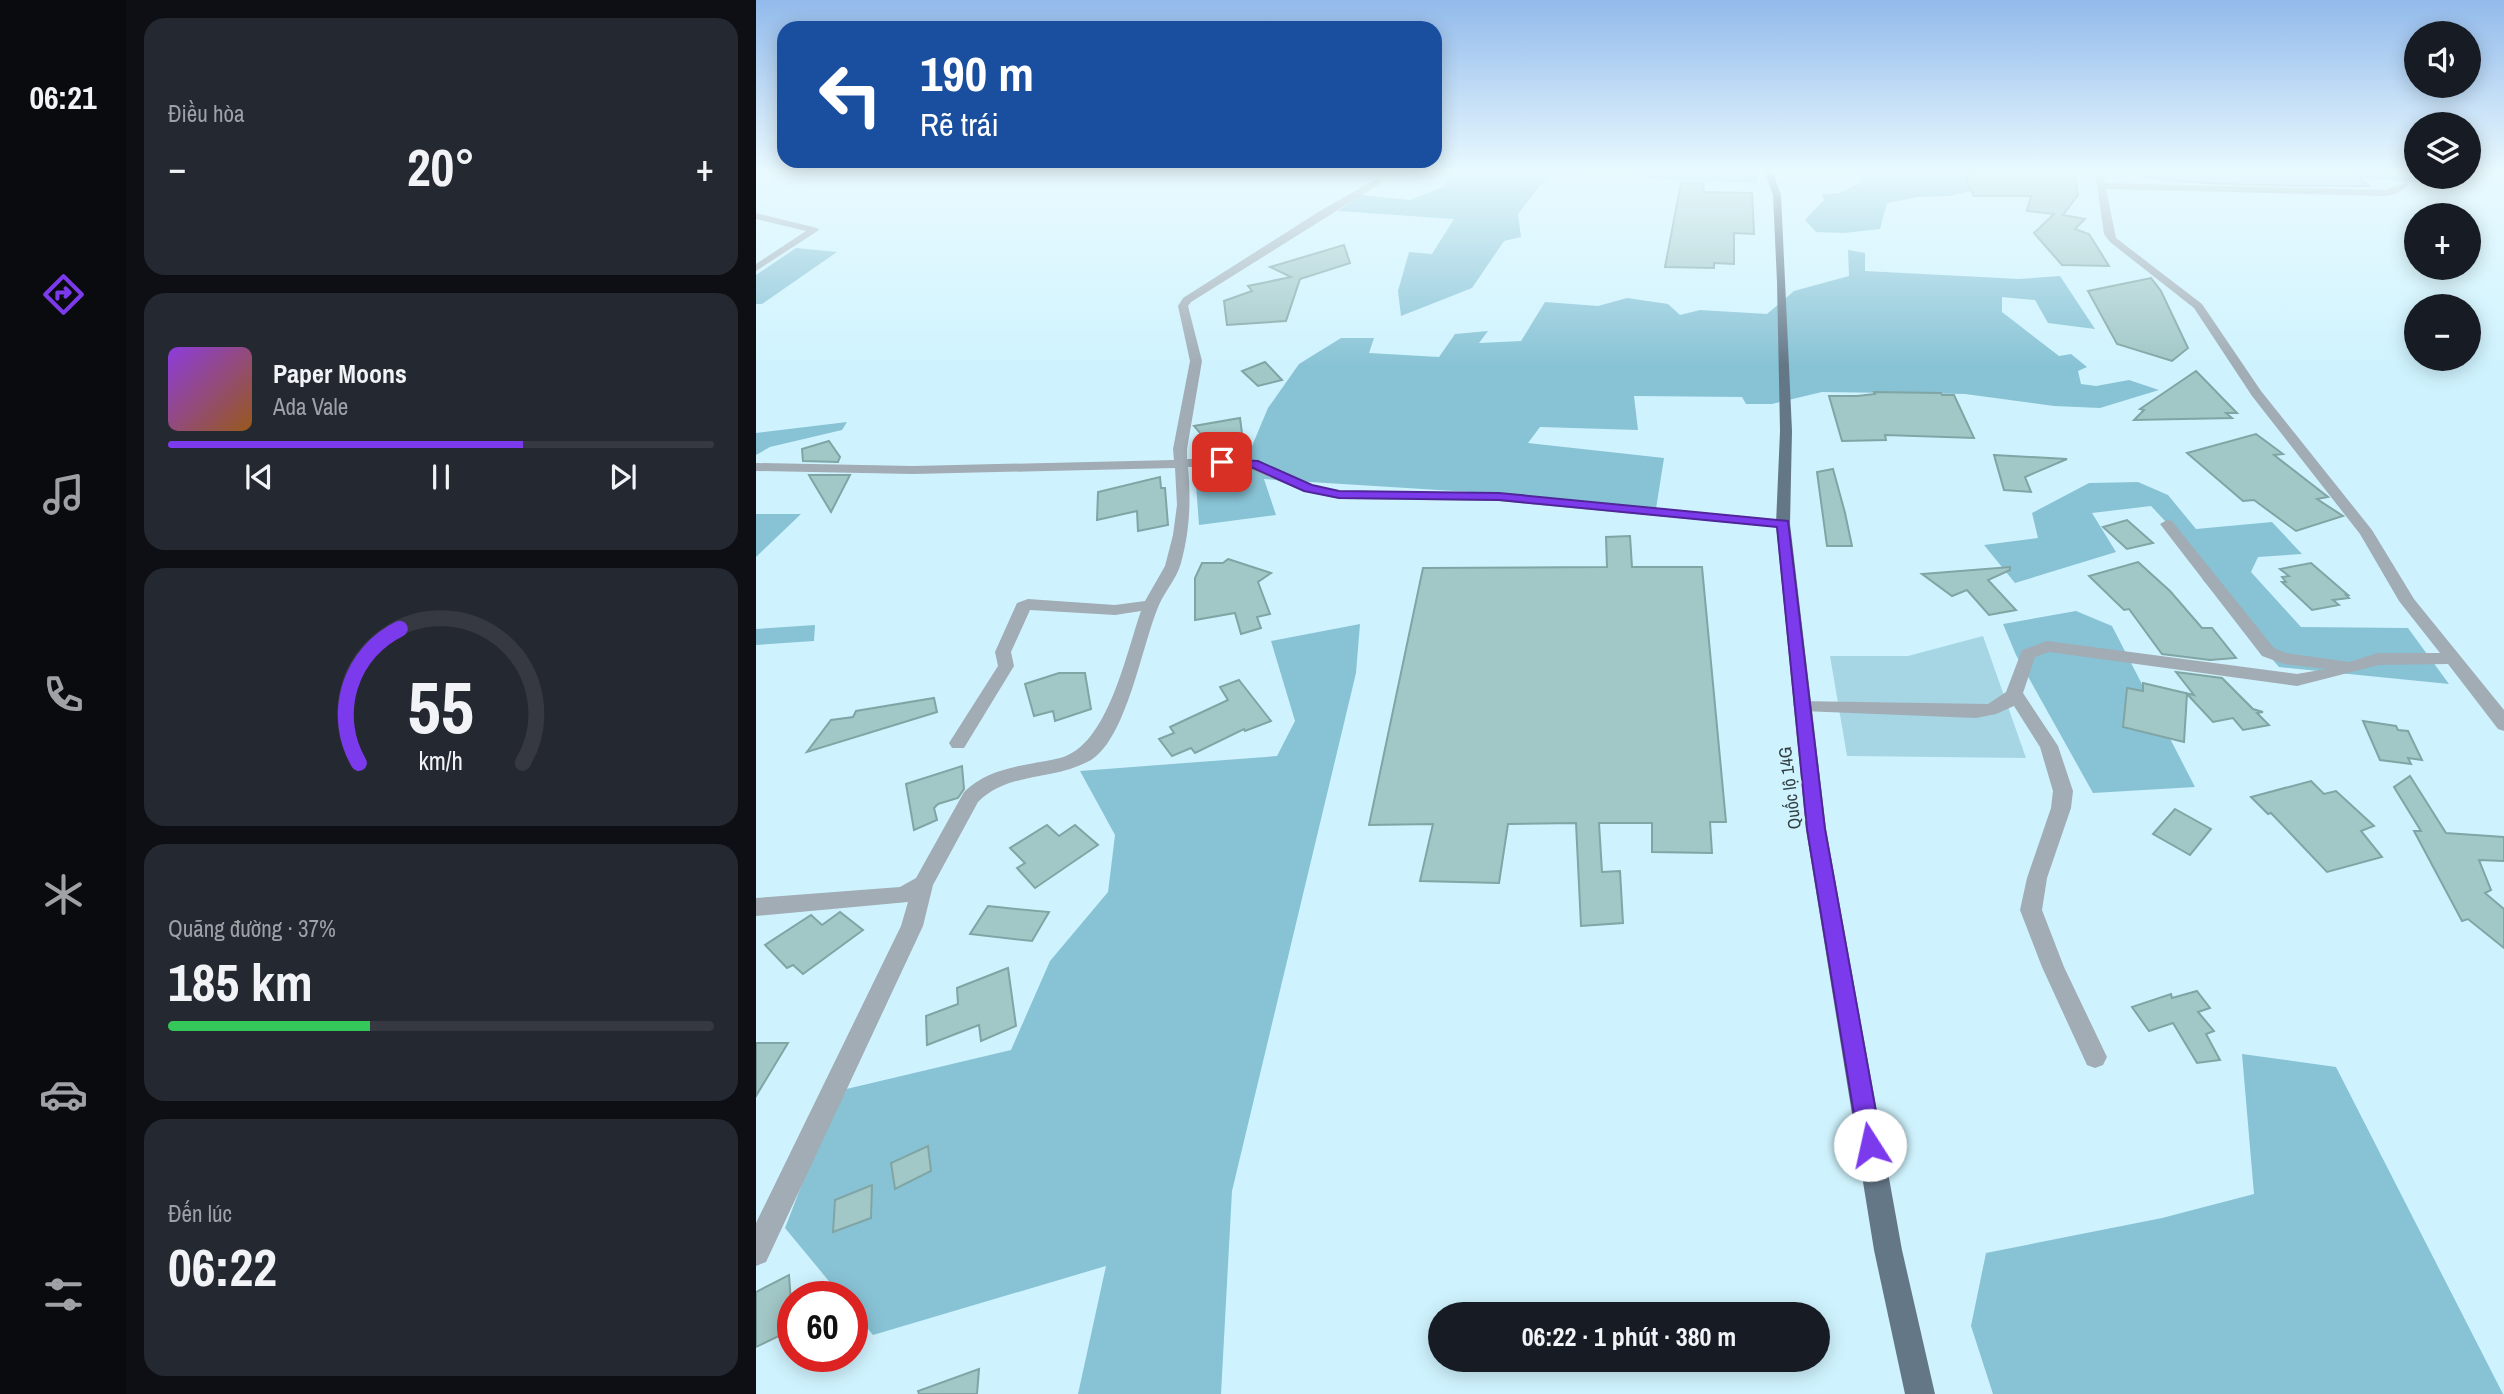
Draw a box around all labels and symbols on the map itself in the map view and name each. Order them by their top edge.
pin [1192,432,1252,492]
street label: Quốc lộ 14G [1772,745,1807,831]
position arrow [1833,1108,1907,1182]
speed limit sign: 60 [777,1281,868,1372]

